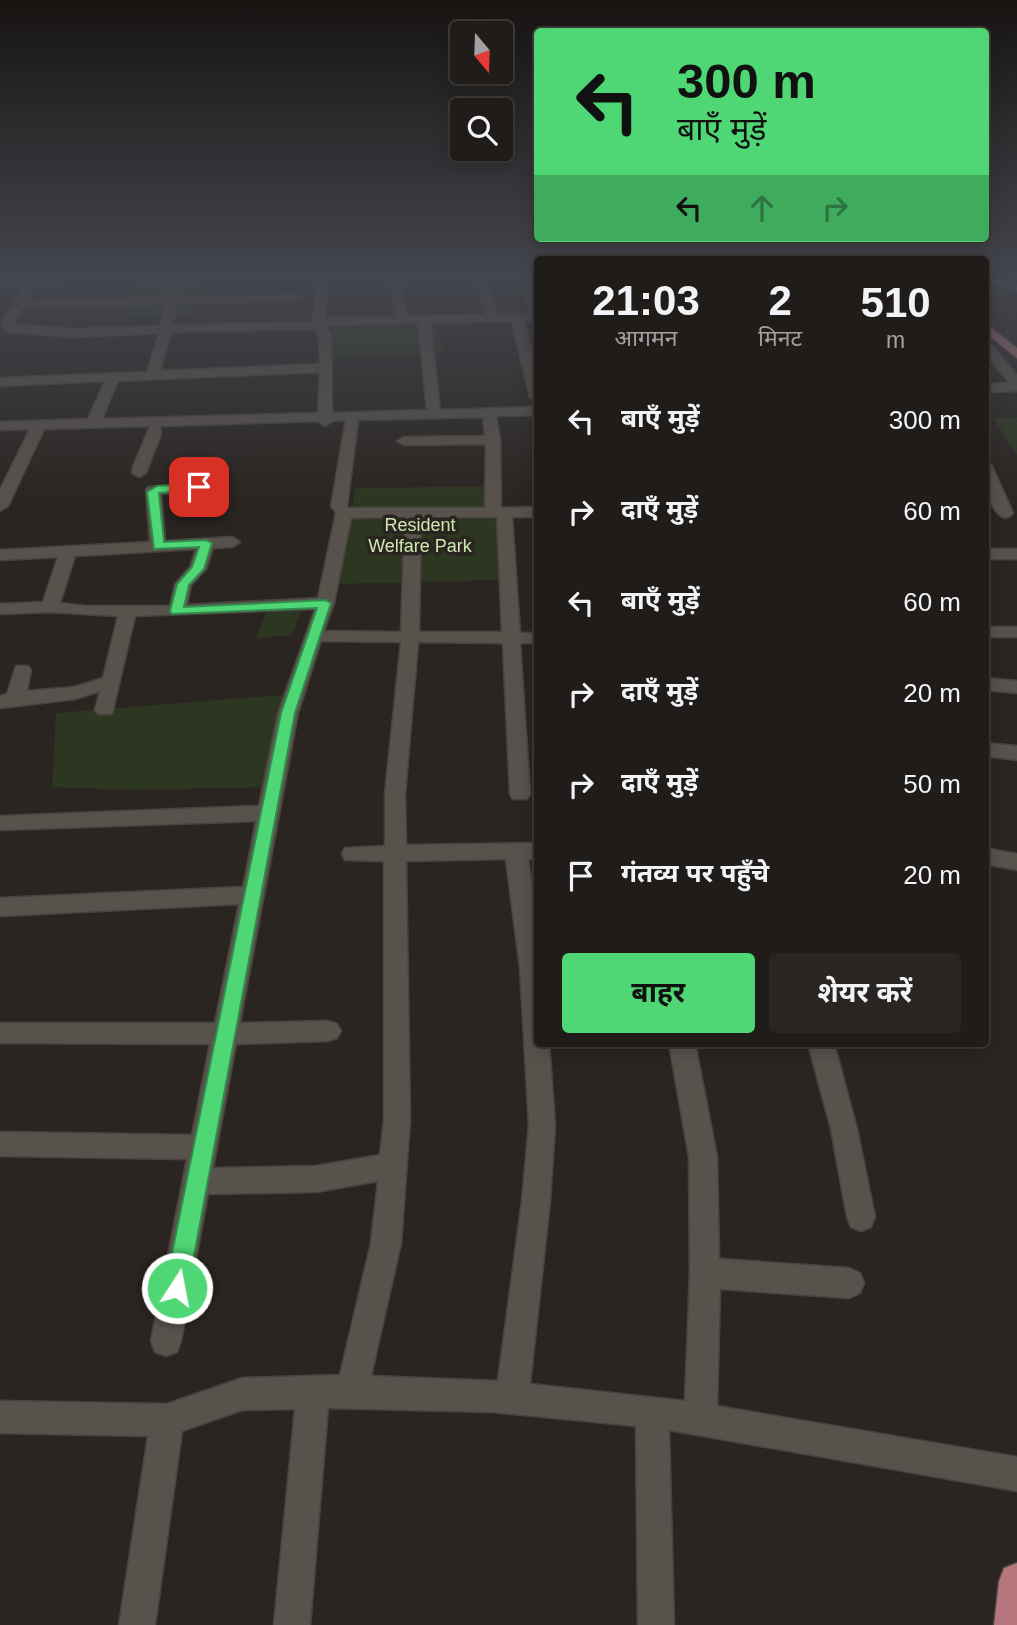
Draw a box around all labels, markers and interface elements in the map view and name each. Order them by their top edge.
north arrow [450,21,513,84]
map controls [450,21,513,161]
text: 300 m [677,54,816,108]
icon: left [562,56,653,147]
button: search [450,98,513,161]
text: बाएँ मुड़ें [677,111,766,147]
icon: left [670,189,708,227]
icon: ahead [743,189,781,227]
icon: right [816,189,854,227]
text: 21:03 [592,277,700,324]
text: 2 [768,277,792,324]
text: 510 [861,279,931,326]
text: आगमन [615,325,678,351]
text: मिनट [758,325,802,351]
text: m [886,327,905,353]
icon: left [562,402,600,440]
text: बाएँ मुड़ें [621,403,700,433]
text: 300 m [889,405,961,435]
pin [169,457,229,517]
icon: arrive [180,468,218,506]
icon: right [562,493,600,531]
text: दाएँ मुड़ें [621,494,698,524]
text: 60 m [903,496,961,526]
park label: Resident Welfare Park [368,515,473,556]
icon: left [562,584,600,622]
text: बाएँ मुड़ें [621,585,700,615]
text: 60 m [903,587,961,617]
icon: right [562,675,600,713]
text: दाएँ मुड़ें [621,676,698,706]
text: 20 m [903,678,961,708]
icon: right [562,766,600,804]
text: दाएँ मुड़ें [621,767,698,797]
text: 50 m [903,769,961,799]
icon: arrive [562,857,600,895]
text: गंतव्य पर पहुँचे [621,858,769,888]
text: 20 m [903,860,961,890]
button: बाहर [562,953,755,1033]
button: शेयर करें [769,953,961,1033]
position arrow [140,1251,214,1325]

